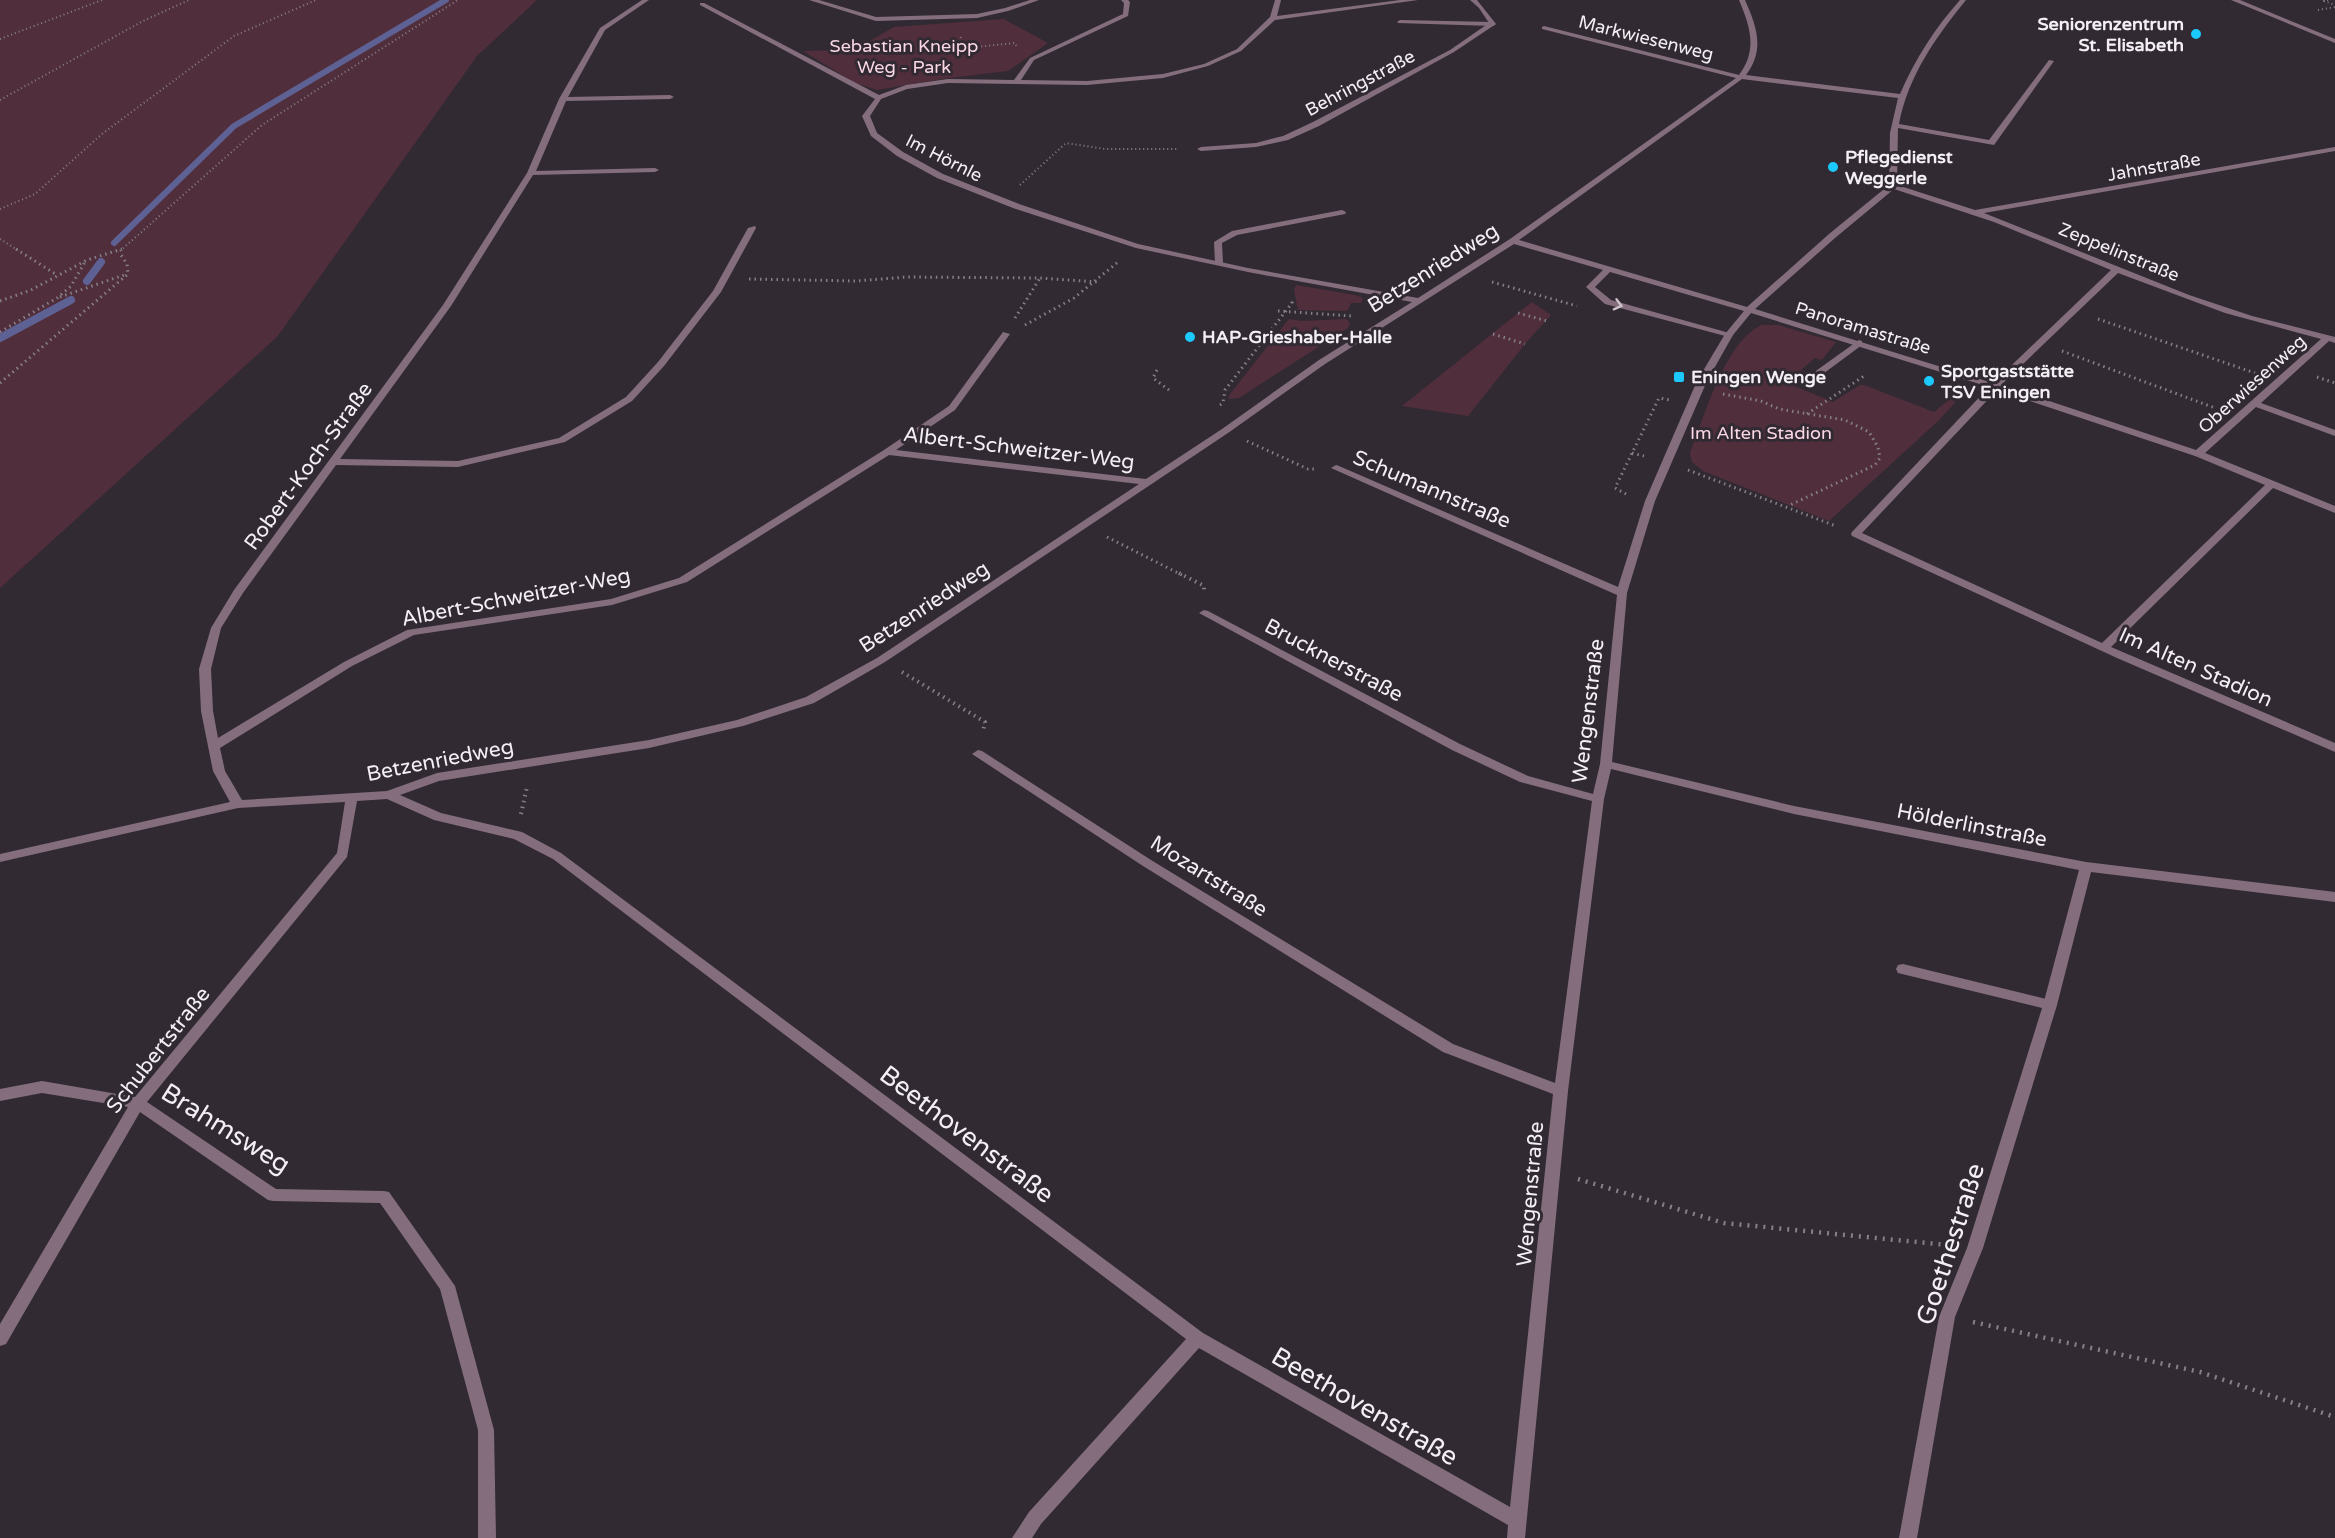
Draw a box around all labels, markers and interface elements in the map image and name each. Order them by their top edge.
street label: Markwiesenweg [1576,11,1716,65]
place label: Seniorenzentrum St. Elisabeth [2037,13,2184,56]
marker: Seniorenzentrum St. Elisabeth [2189,27,2203,41]
park label: Sebastian Kneipp Weg - Park [830,35,978,78]
street label: Behringstraße [1301,45,1419,121]
street label: Im Hörnle [902,129,986,187]
place label: Pflegedienst Weggerle [1845,146,1953,189]
street label: Jahnstraße [2106,148,2202,186]
marker: Pflegedienst Weggerle [1826,160,1840,174]
street label: Betzenriedweg [1363,218,1503,319]
street label: Zeppelinstraße [2055,218,2183,286]
street label: Panoramastraße [1792,297,1934,359]
one-way arrow [1612,298,1623,310]
place label: HAP-Grieshaber-Halle [1202,326,1392,348]
marker: HAP-Grieshaber-Halle [1183,330,1197,344]
street label: Oberwiesenweg [2194,330,2310,438]
place label: Sportgaststätte TSV Eningen [1940,360,2074,403]
place label: Eningen Wenge [1691,366,1826,388]
marker: Eningen Wenge [1672,370,1686,384]
marker: Sportgaststätte TSV Eningen [1922,374,1936,388]
street label: Robert-Koch-Straße [239,377,378,555]
street label: Albert-Schweitzer-Weg [902,422,1136,475]
park label: Im Alten Stadion [1690,422,1832,444]
street label: Schumannstraße [1349,445,1514,534]
street label: Betzenriedweg [855,556,994,659]
street label: Albert-Schweitzer-Weg [399,563,633,632]
street label: Brucknerstraße [1260,613,1407,707]
street label: Im Alten Stadion [2115,622,2277,713]
street label: Wengenstraße [1567,637,1610,785]
street label: Betzenriedweg [364,734,516,787]
street label: Hölderlinstraße [1895,799,2049,852]
street label: Mozartstraße [1145,830,1272,922]
street label: Schubertstraße [101,982,216,1118]
street label: Beethovenstraße [873,1059,1060,1210]
street label: Brahmsweg [156,1077,296,1180]
street label: Wengenstraße [1512,1120,1549,1268]
street label: Goethestraße [1910,1159,1991,1329]
street label: Beethovenstraße [1266,1340,1464,1472]

